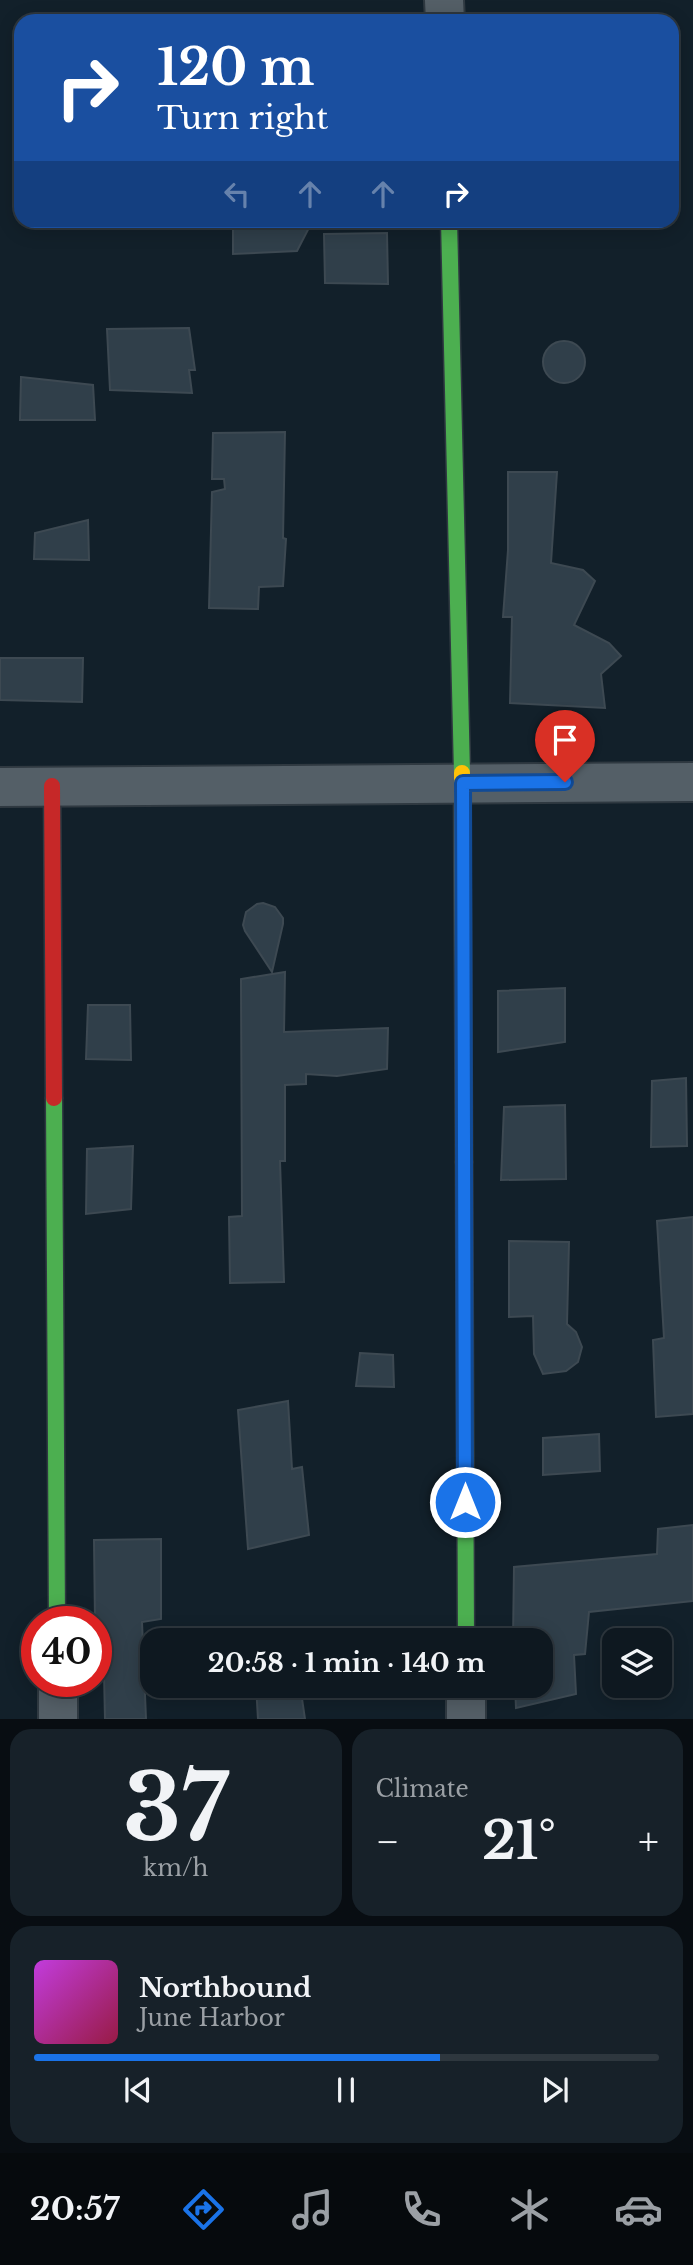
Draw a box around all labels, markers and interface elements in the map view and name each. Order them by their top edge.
text: 120 m [157,37,315,98]
icon: right [42,42,133,133]
text: Turn right [157,98,328,138]
icon: left [218,175,256,213]
icon: ahead [291,175,329,213]
icon: ahead [364,175,402,213]
icon: right [437,175,475,213]
pin [535,710,595,782]
icon: arrive [546,721,584,759]
position arrow [428,1465,502,1539]
speed limit sign: 40 [21,1606,112,1697]
map controls [602,1628,672,1698]
button: layers [602,1628,672,1698]
text: 20:58 · 1 min · 140 m [208,1647,485,1679]
text: 37 [123,1752,228,1865]
text: Climate [376,1775,469,1803]
text: 21° [482,1809,556,1873]
text: − [376,1818,400,1865]
text: + [638,1818,659,1865]
text: km/h [143,1854,208,1882]
text: Northbound [139,1972,311,2004]
text: June Harbor [139,2004,285,2032]
icon: previous [119,2071,157,2109]
icon: pause [327,2071,365,2109]
icon: next [536,2071,574,2109]
icon: directions [179,2185,228,2234]
icon: music [288,2185,337,2234]
icon: phone [397,2185,446,2234]
icon: climate [505,2185,554,2234]
icon: car [614,2185,663,2234]
text: 20:57 [30,2189,120,2229]

